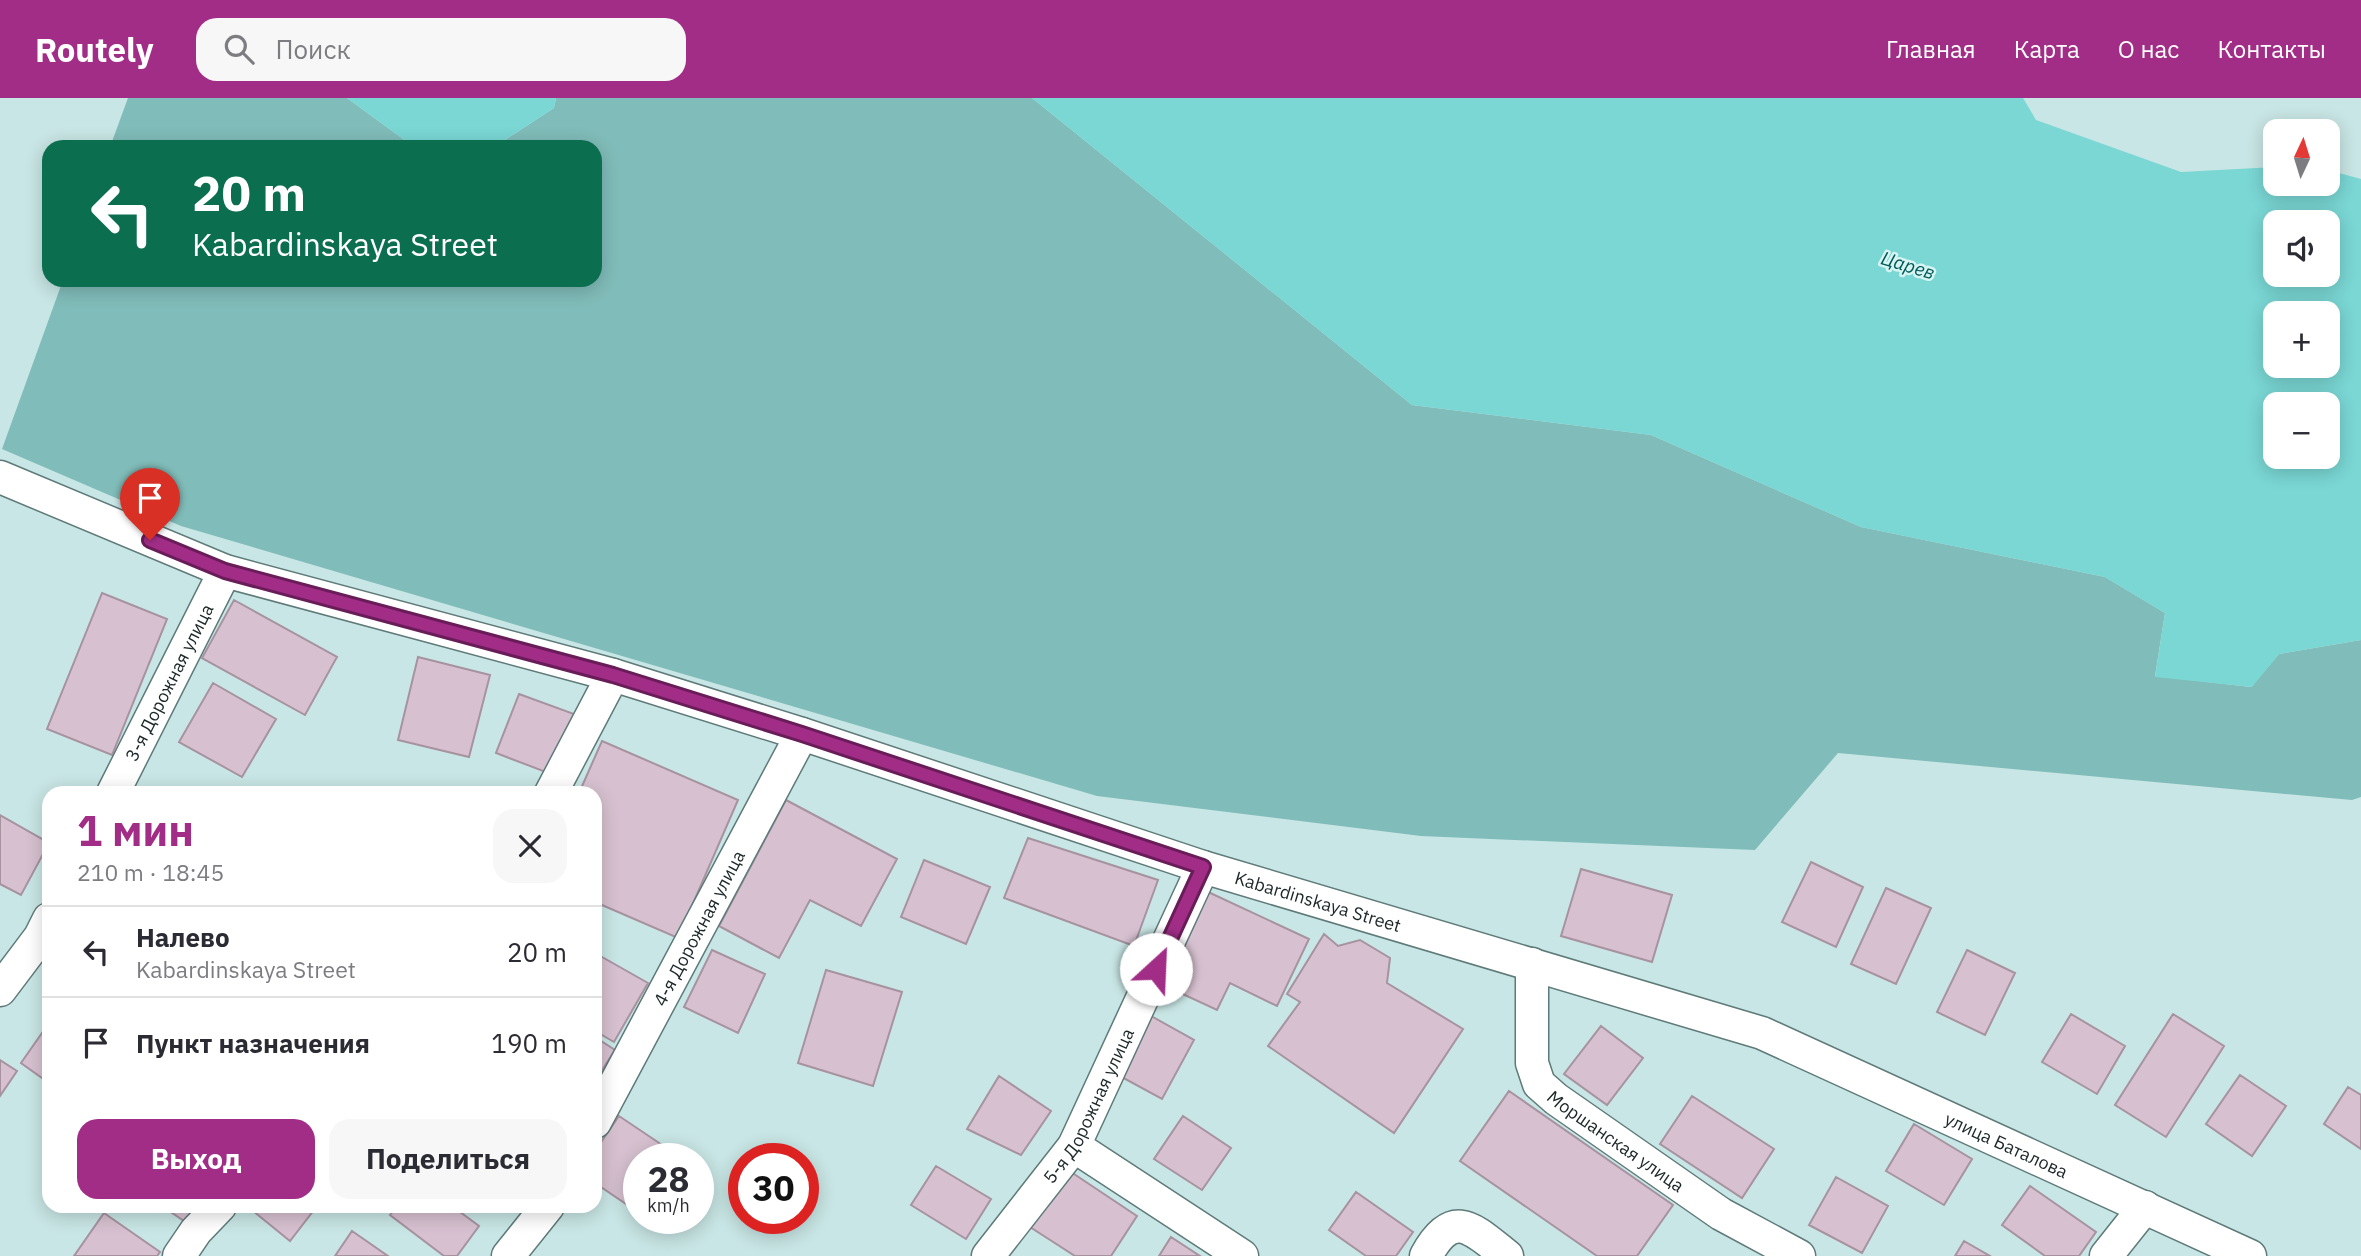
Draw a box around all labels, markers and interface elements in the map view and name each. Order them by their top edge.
search box [196,18,686,81]
text: Routely [35,28,154,71]
icon: search [220,30,258,68]
text: Поиск [276,32,351,66]
text: Главная [1886,33,1976,65]
text: Карта [2014,33,2080,65]
text: О нас [2118,33,2179,65]
text: Контакты [2217,33,2326,65]
north arrow [2263,119,2340,196]
map controls [2263,119,2340,469]
text: 20 m [192,161,306,224]
icon: left [77,168,168,259]
button: sound [2263,210,2340,287]
text: Kabardinskaya Street [192,223,498,265]
water label: Царев [1878,245,1938,285]
button: + [2263,301,2340,378]
button: − [2263,392,2340,469]
pin [120,468,180,540]
icon: arrive [131,479,169,517]
street label: 3-я Дорожная улица [120,599,218,765]
text: 1 мин [77,803,194,858]
button: close [493,809,567,883]
street label: 4-я Дорожная улица [648,846,750,1010]
text: 210 m · 18:45 [77,857,224,887]
street label: Kabardinskaya Street [1232,866,1404,937]
text: Налево [136,920,230,954]
position arrow [1119,932,1193,1006]
icon: left [77,933,115,971]
text: 20 m [507,935,567,969]
text: Kabardinskaya Street [136,954,356,984]
icon: arrive [77,1024,115,1062]
street label: 5-я Дорожная улица [1038,1024,1139,1188]
text: Пункт назначения [136,1026,370,1060]
text: 190 m [491,1026,567,1060]
street label: Моршанская улица [1543,1085,1689,1197]
street label: улица Баталова [1941,1107,2072,1183]
button: Выход [77,1119,315,1199]
button: Поделиться [329,1119,567,1199]
speed limit sign: 30 [728,1143,819,1234]
text: 28 [647,1156,690,1202]
text: km/h [647,1194,690,1217]

